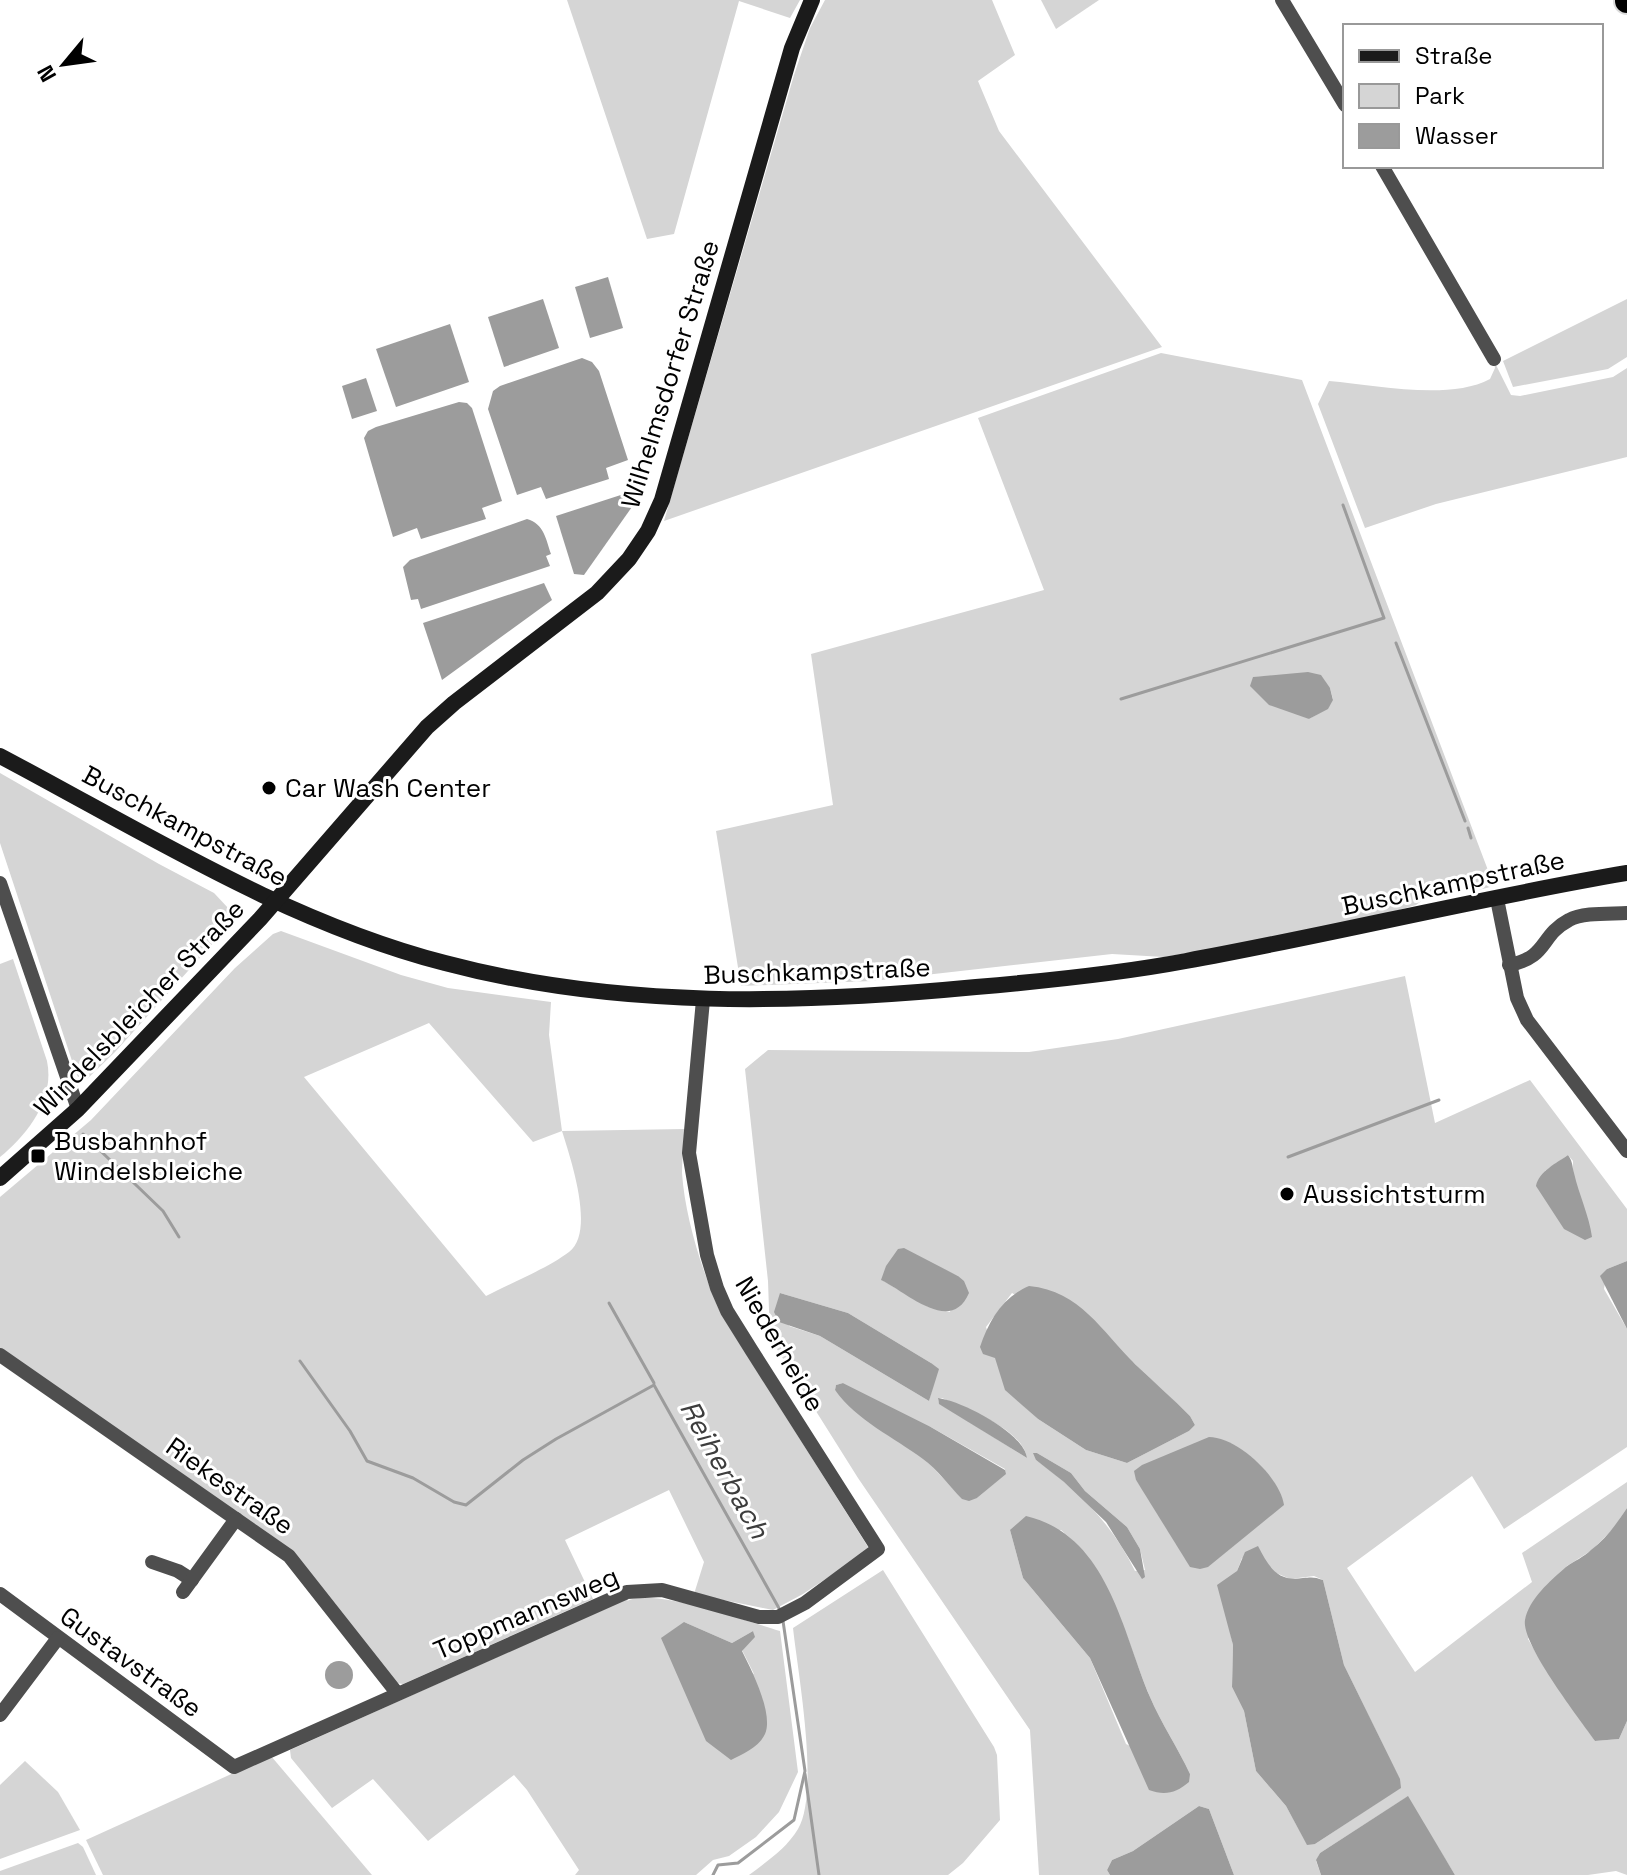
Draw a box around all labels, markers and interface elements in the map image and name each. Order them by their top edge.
north arrow [24,24,104,104]
legend [1343,24,1603,168]
text: Straße [1415,40,1492,71]
text: N [31,60,62,87]
text: Park [1415,80,1465,111]
text: Wasser [1415,120,1498,151]
street label: Wilhelmsdorfer Straße [613,236,727,512]
street label: Buschkampstraße [77,758,293,894]
place label: Car Wash Center [285,771,491,805]
marker: Car Wash Center [260,779,278,797]
street label: Buschkampstraße [1338,843,1568,923]
street label: Windelsbleicher Straße [26,892,252,1124]
street label: Buschkampstraße [703,950,931,992]
place label: Busbahnhof Windelsbleiche [54,1124,243,1188]
marker: Busbahnhof Windelsbleiche [29,1147,47,1165]
place label: Aussichtsturm [1303,1177,1486,1211]
marker: Aussichtsturm [1278,1185,1296,1203]
street label: Niederheide [728,1270,832,1418]
water label: Reiherbach [672,1393,778,1545]
street label: Riekestraße [160,1430,300,1542]
street label: Toppmannsweg [428,1559,624,1667]
street label: Gustavstraße [53,1599,209,1725]

